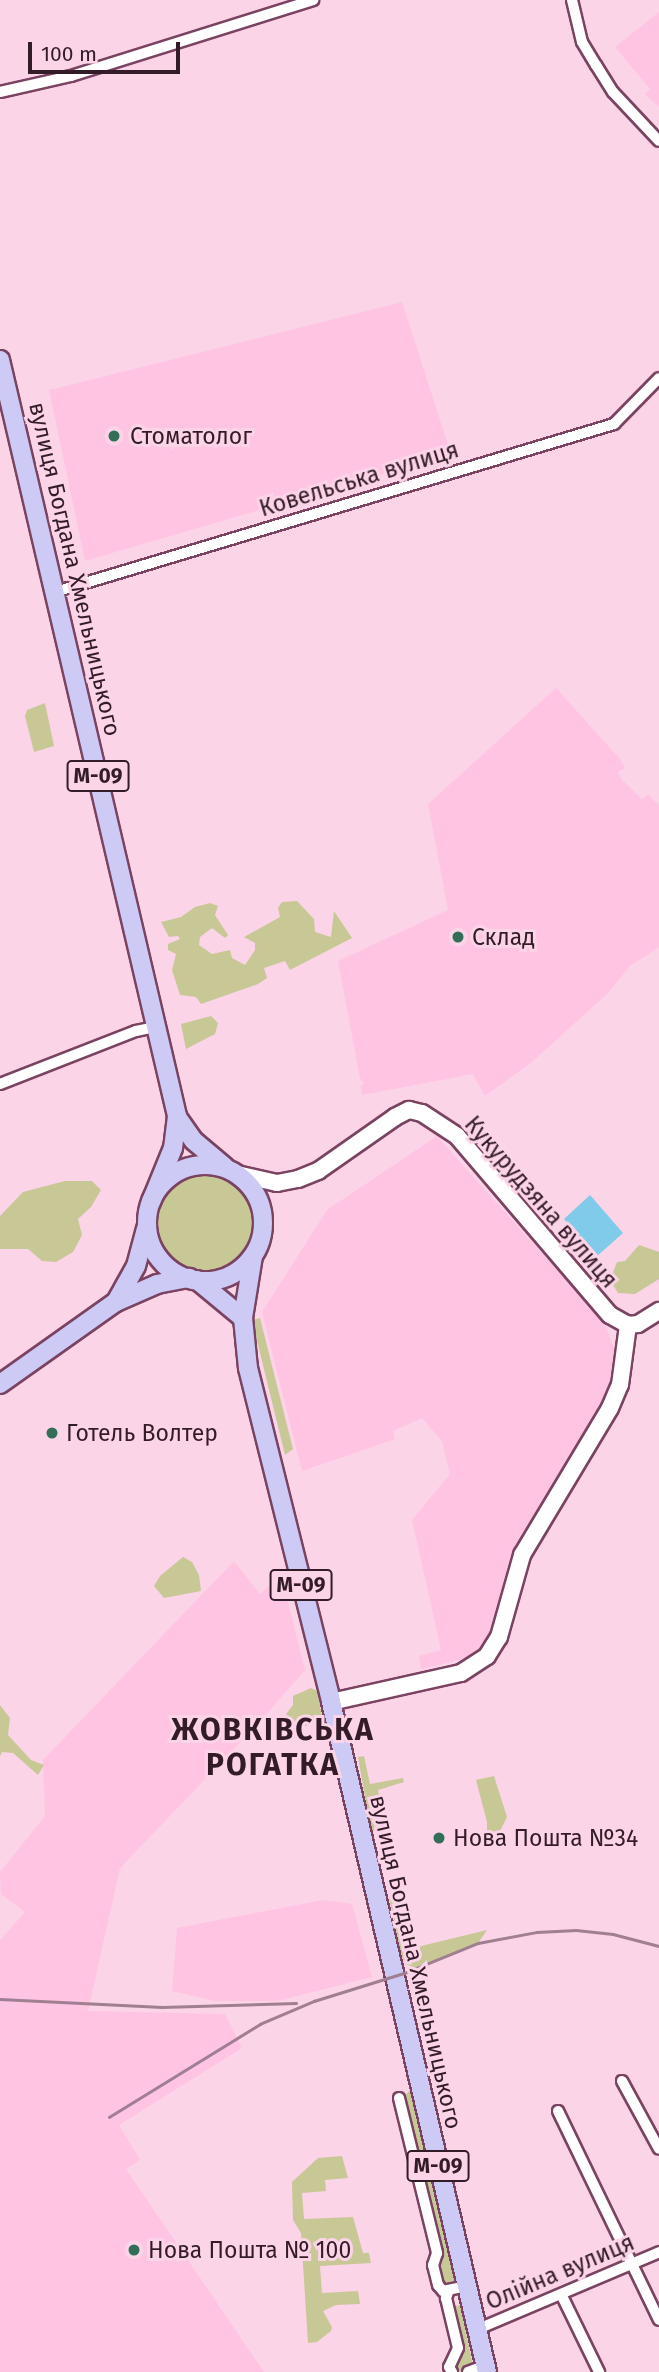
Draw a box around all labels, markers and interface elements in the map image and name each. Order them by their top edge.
scale bar [32,28,184,72]
text: 100 m [41,41,97,67]
street label: вулиця Богдана Хмельницького [23,399,127,739]
place label: Стоматолог [130,422,252,450]
marker: Стоматолог [104,426,124,446]
street label: Ковельська вулиця [256,436,462,522]
road number: М-09 [66,758,130,794]
place label: Склад [472,923,535,951]
marker: Склад [450,929,466,945]
street label: Кукурудзяна вулиця [459,1110,623,1294]
place label: Готель Волтер [66,1419,218,1447]
marker: Готель Волтер [44,1425,60,1441]
road number: М-09 [270,1568,332,1602]
district label: ЖОВКІВСЬКА РОГАТКА [173,1712,373,1782]
street label: вулиця Богдана Хмельницького [364,1792,468,2132]
place label: Нова Пошта №34 [453,1824,638,1852]
marker: Нова Пошта №34 [431,1830,447,1846]
road number: М-09 [406,2148,470,2184]
street label: Олійна вулиця [482,2228,638,2316]
place label: Нова Пошта № 100 [148,2236,351,2264]
marker: Нова Пошта № 100 [126,2242,142,2258]

